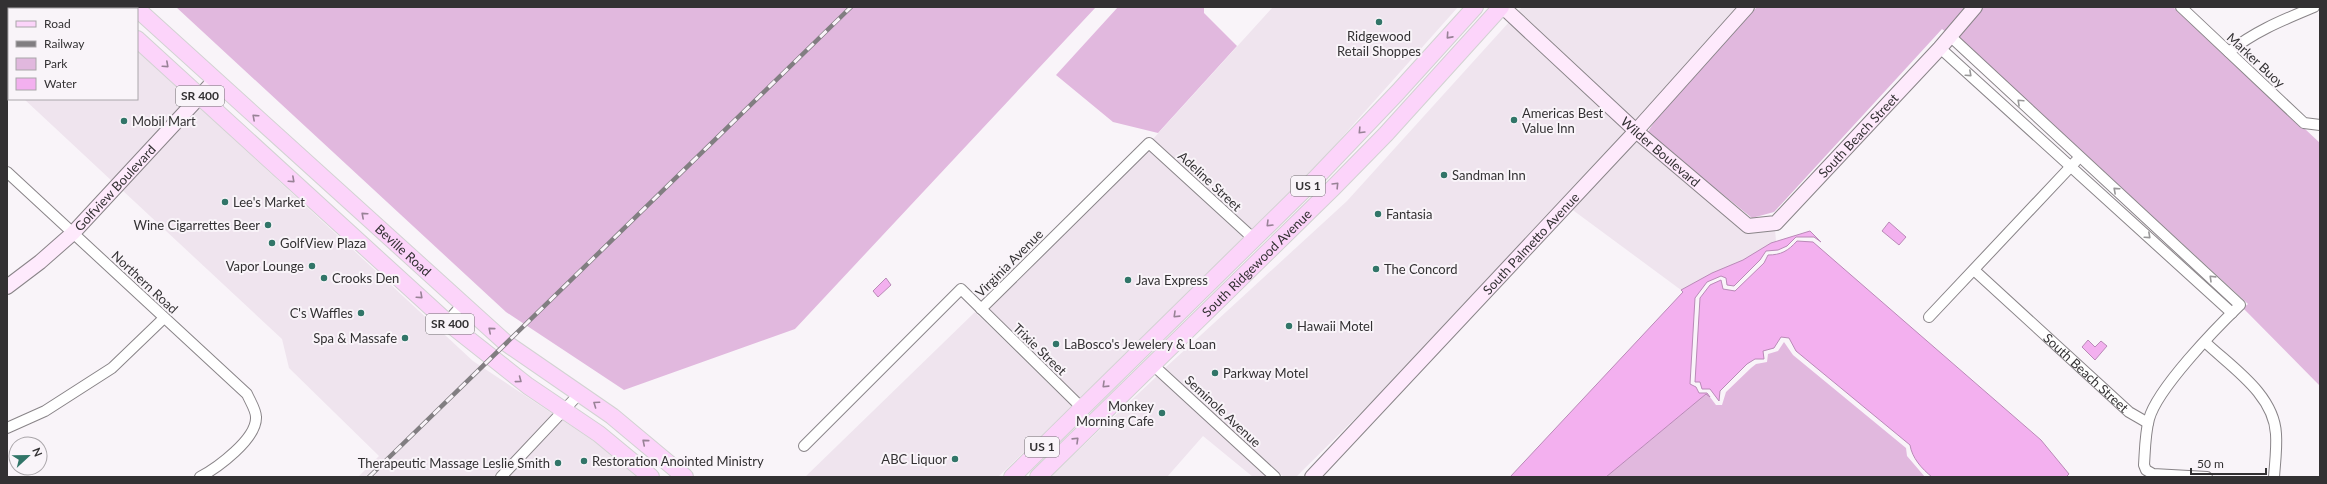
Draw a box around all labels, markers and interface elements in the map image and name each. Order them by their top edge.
legend [8,8,138,100]
text: Road [44,16,71,31]
marker: Ridgewood Retail Shoppes [1374,17,1384,27]
place label: Ridgewood Retail Shoppes [1337,28,1421,59]
street label: Marker Buoy [2224,29,2288,91]
one-way arrow [1446,31,1454,39]
text: Railway [44,36,85,51]
text: Park [44,56,68,71]
one-way arrow [161,60,169,67]
one-way arrow [1964,69,1972,77]
text: Water [44,76,77,91]
road number: SR 400 [176,86,224,106]
street label: South Beach Street [1815,90,1902,181]
one-way arrow [2017,99,2025,106]
place label: Americas Best Value Inn [1522,105,1604,136]
place label: Mobil Mart [132,113,196,129]
street label: Wilder Boulevard [1618,113,1704,190]
one-way arrow [253,114,260,121]
marker: Americas Best Value Inn [1509,115,1519,125]
marker: Mobil Mart [119,116,129,126]
one-way arrow [1358,126,1365,134]
street label: Golfview Boulevard [71,141,159,234]
street label: Adeline Street [1175,148,1245,215]
place label: Sandman Inn [1452,167,1526,183]
marker: Sandman Inn [1439,170,1449,180]
one-way arrow [288,176,295,183]
road number: US 1 [1291,176,1325,196]
one-way arrow [1331,182,1339,190]
one-way arrow [2113,187,2121,194]
street label: South Palmetto Avenue [1479,189,1582,298]
place label: Lee's Market [233,194,305,210]
marker: Lee's Market [220,197,230,207]
street label: South Ridgewood Avenue [1198,206,1315,320]
place label: Fantasia [1386,206,1432,222]
marker: Fantasia [1373,209,1383,219]
one-way arrow [361,213,368,220]
place label: Wine Cigarrettes Beer [134,217,260,233]
one-way arrow [1266,219,1274,227]
marker: Wine Cigarrettes Beer [263,220,273,230]
street label: Beville Road [372,221,435,279]
street label: Virginia Avenue [972,226,1046,300]
one-way arrow [2144,231,2151,238]
place label: GolfView Plaza [280,235,366,251]
marker: GolfView Plaza [267,238,277,248]
street label: Northern Road [109,247,181,317]
place label: Vapor Lounge [226,258,304,274]
marker: Vapor Lounge [307,261,317,271]
place label: The Concord [1384,261,1457,277]
marker: The Concord [1371,264,1381,274]
place label: Crooks Den [332,270,399,286]
place label: Java Express [1136,272,1208,288]
marker: Crooks Den [319,273,329,283]
marker: Java Express [1123,275,1133,285]
one-way arrow [2209,275,2217,283]
one-way arrow [415,292,422,299]
place label: C's Waffles [290,305,353,321]
marker: C's Waffles [356,308,366,318]
one-way arrow [1173,310,1181,317]
road number: SR 400 [426,314,474,334]
place label: Hawaii Motel [1297,318,1373,334]
street label: Trixie Street [1010,320,1070,379]
marker: Hawaii Motel [1284,321,1294,331]
one-way arrow [488,328,496,335]
place label: Spa & Massafe [313,330,397,346]
street label: South Beach Street [2040,330,2132,416]
marker: Spa & Massafe [400,333,410,343]
place label: LaBosco's Jewelery & Loan [1064,336,1216,352]
marker: LaBosco's Jewelery & Loan [1051,339,1061,349]
place label: Parkway Motel [1223,365,1308,381]
marker: Parkway Motel [1210,368,1220,378]
street label: Seminole Avenue [1182,372,1264,450]
one-way arrow [515,375,522,382]
one-way arrow [1102,380,1110,388]
place label: Monkey Morning Cafe [1076,398,1154,429]
one-way arrow [593,402,600,409]
marker: Monkey Morning Cafe [1157,408,1167,418]
north arrow [8,436,48,476]
road number: US 1 [1025,437,1059,457]
one-way arrow [1071,437,1079,445]
one-way arrow [643,440,650,447]
text: N [30,446,45,458]
scale bar [2191,450,2266,476]
place label: ABC Liquor [881,451,947,467]
place label: Restoration Anointed Ministry [592,453,764,469]
marker: ABC Liquor [950,454,960,464]
place label: Therapeutic Massage Leslie Smith [358,455,550,471]
marker: Restoration Anointed Ministry [579,456,589,466]
text: 50 m [2197,456,2224,471]
marker: Therapeutic Massage Leslie Smith [553,458,563,468]

